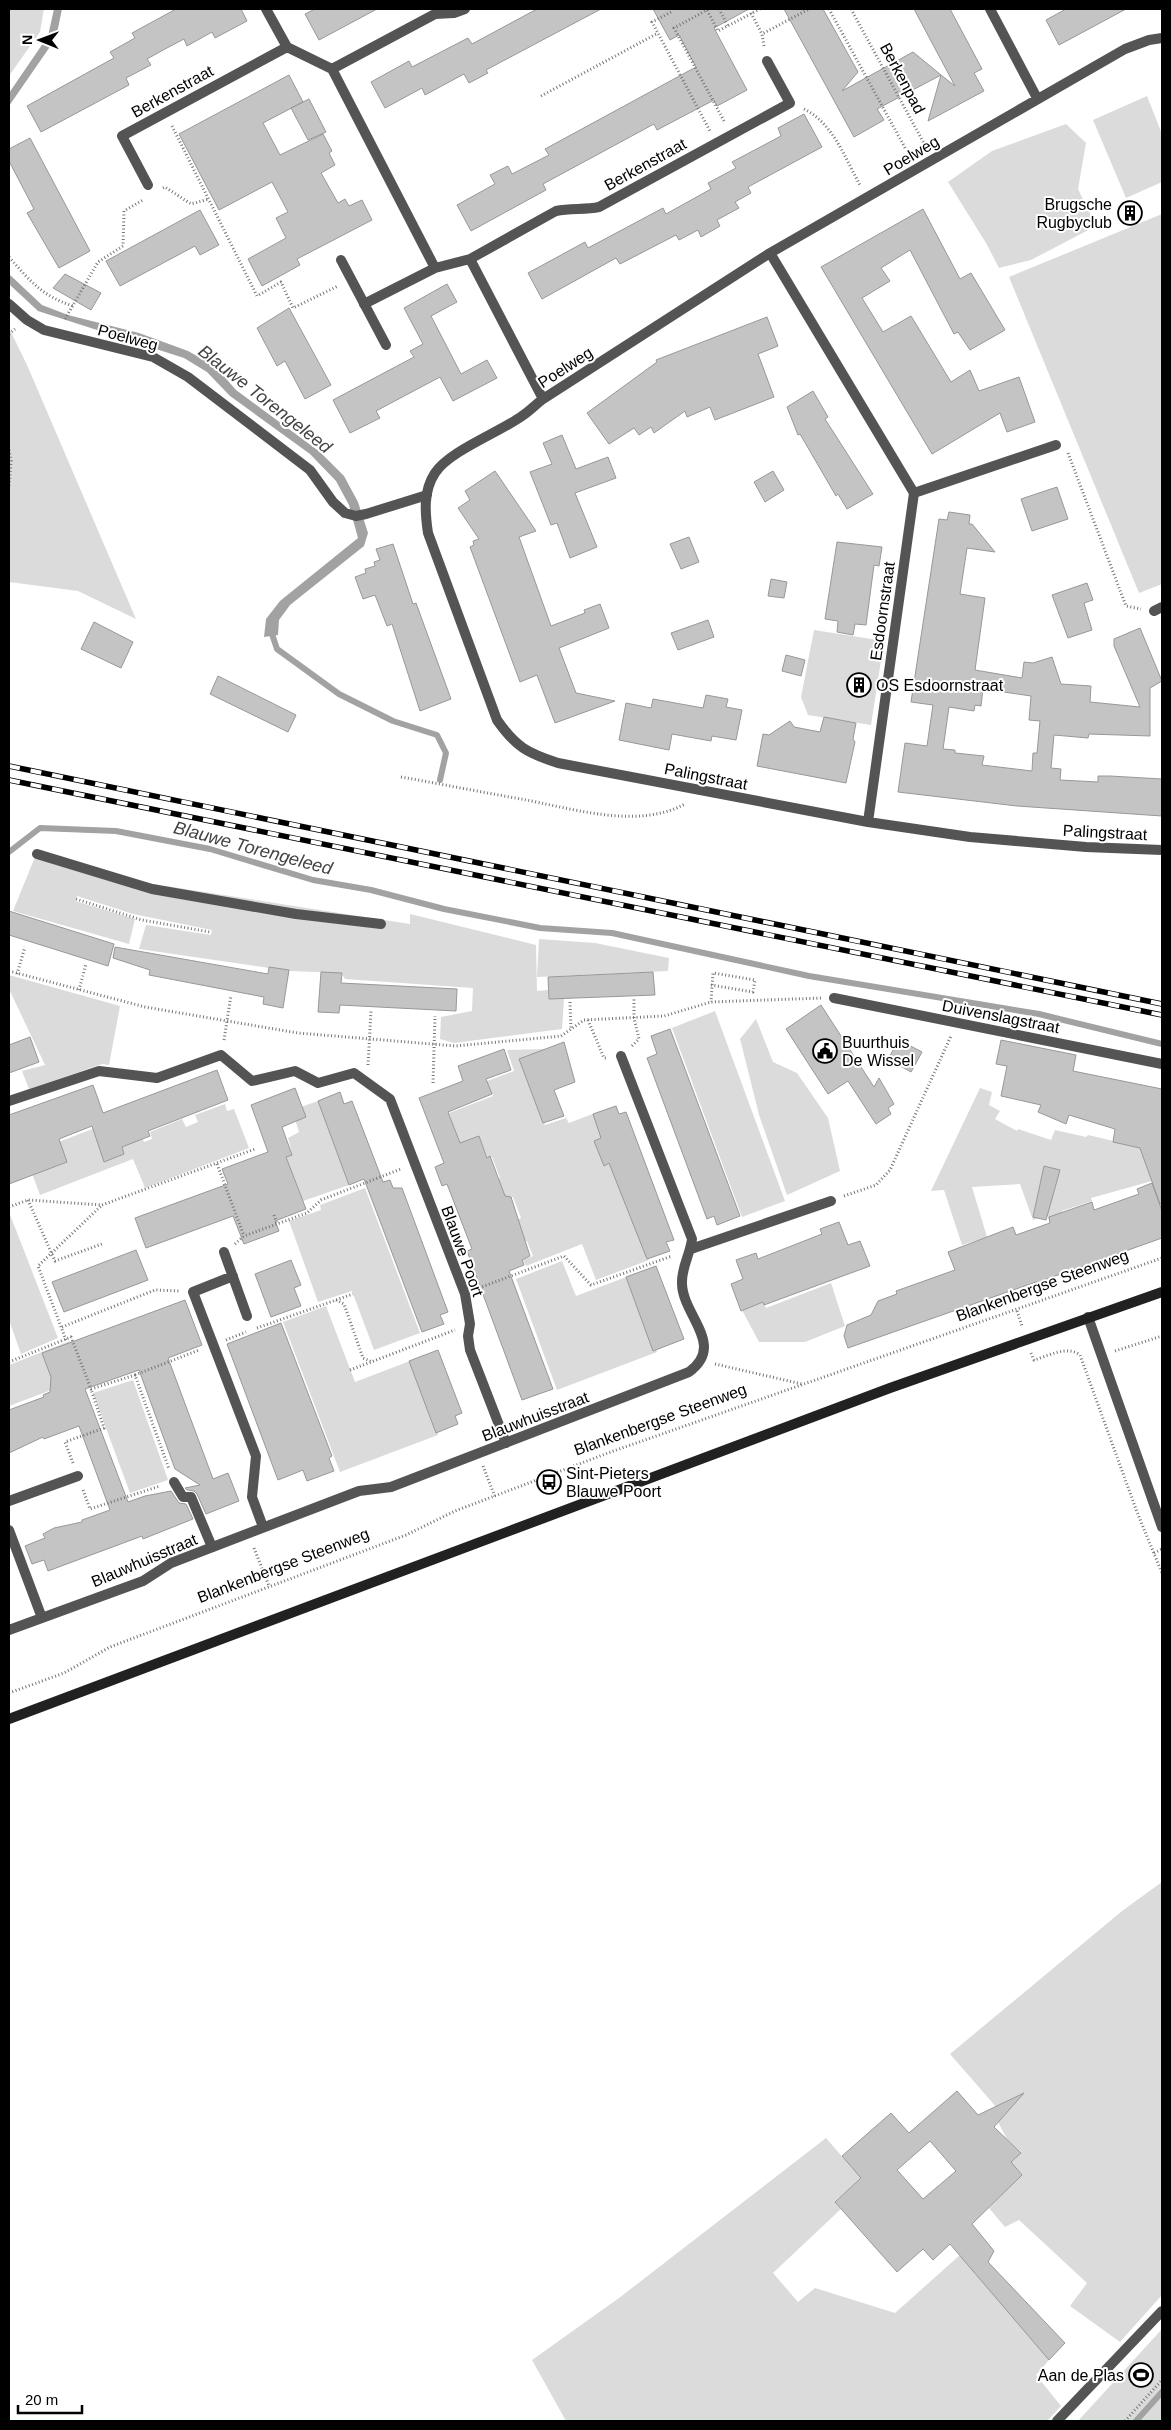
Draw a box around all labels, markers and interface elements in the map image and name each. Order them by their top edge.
north arrow [15,15,65,65]
text: N [19,35,35,45]
street label: Berkenpad [877,40,928,116]
street label: Berkenstraat [128,62,217,121]
street label: Poelweg [881,132,942,179]
street label: Berkenstraat [601,135,690,194]
place label: Brugsche Rugbyclub [1036,196,1112,231]
building icon: Brugsche Rugbyclub [1117,200,1143,226]
street label: Poelweg [96,321,160,354]
water label: Blauwe Torengeleed [194,341,336,458]
street label: Poelweg [535,344,596,391]
street label: Esdoornstraat [867,560,898,662]
building icon: OS Esdoornstraat [846,672,872,698]
place label: OS Esdoornstraat [876,677,1004,694]
street label: Palingstraat [663,760,750,793]
water label: Blauwe Torengeleed [171,817,335,879]
street label: Palingstraat [1062,822,1148,843]
street label: Duivenslagstraat [941,997,1062,1036]
place label: Buurthuis De Wissel [842,1034,914,1069]
public building icon: Buurthuis De Wissel [812,1038,838,1064]
street label: Blauwe Poort [438,1204,487,1299]
street label: Blankenbergse Steenweg [954,1246,1131,1325]
street label: Blankenbergse Steenweg [572,1380,749,1459]
street label: Blauwhuisstraat [479,1388,591,1445]
place label: Sint-Pieters Blauwe Poort [566,1465,662,1500]
bus stop icon: Sint-Pieters Blauwe Poort [536,1469,562,1495]
street label: Blankenbergse Steenweg [195,1525,371,1606]
street label: Blauwhuisstraat [89,1530,200,1590]
sports icon: Aan de Plas [1128,2362,1154,2388]
place label: Aan de Plas [1038,2367,1124,2384]
scale bar [18,2382,81,2414]
text: 20 m [25,2391,58,2408]

